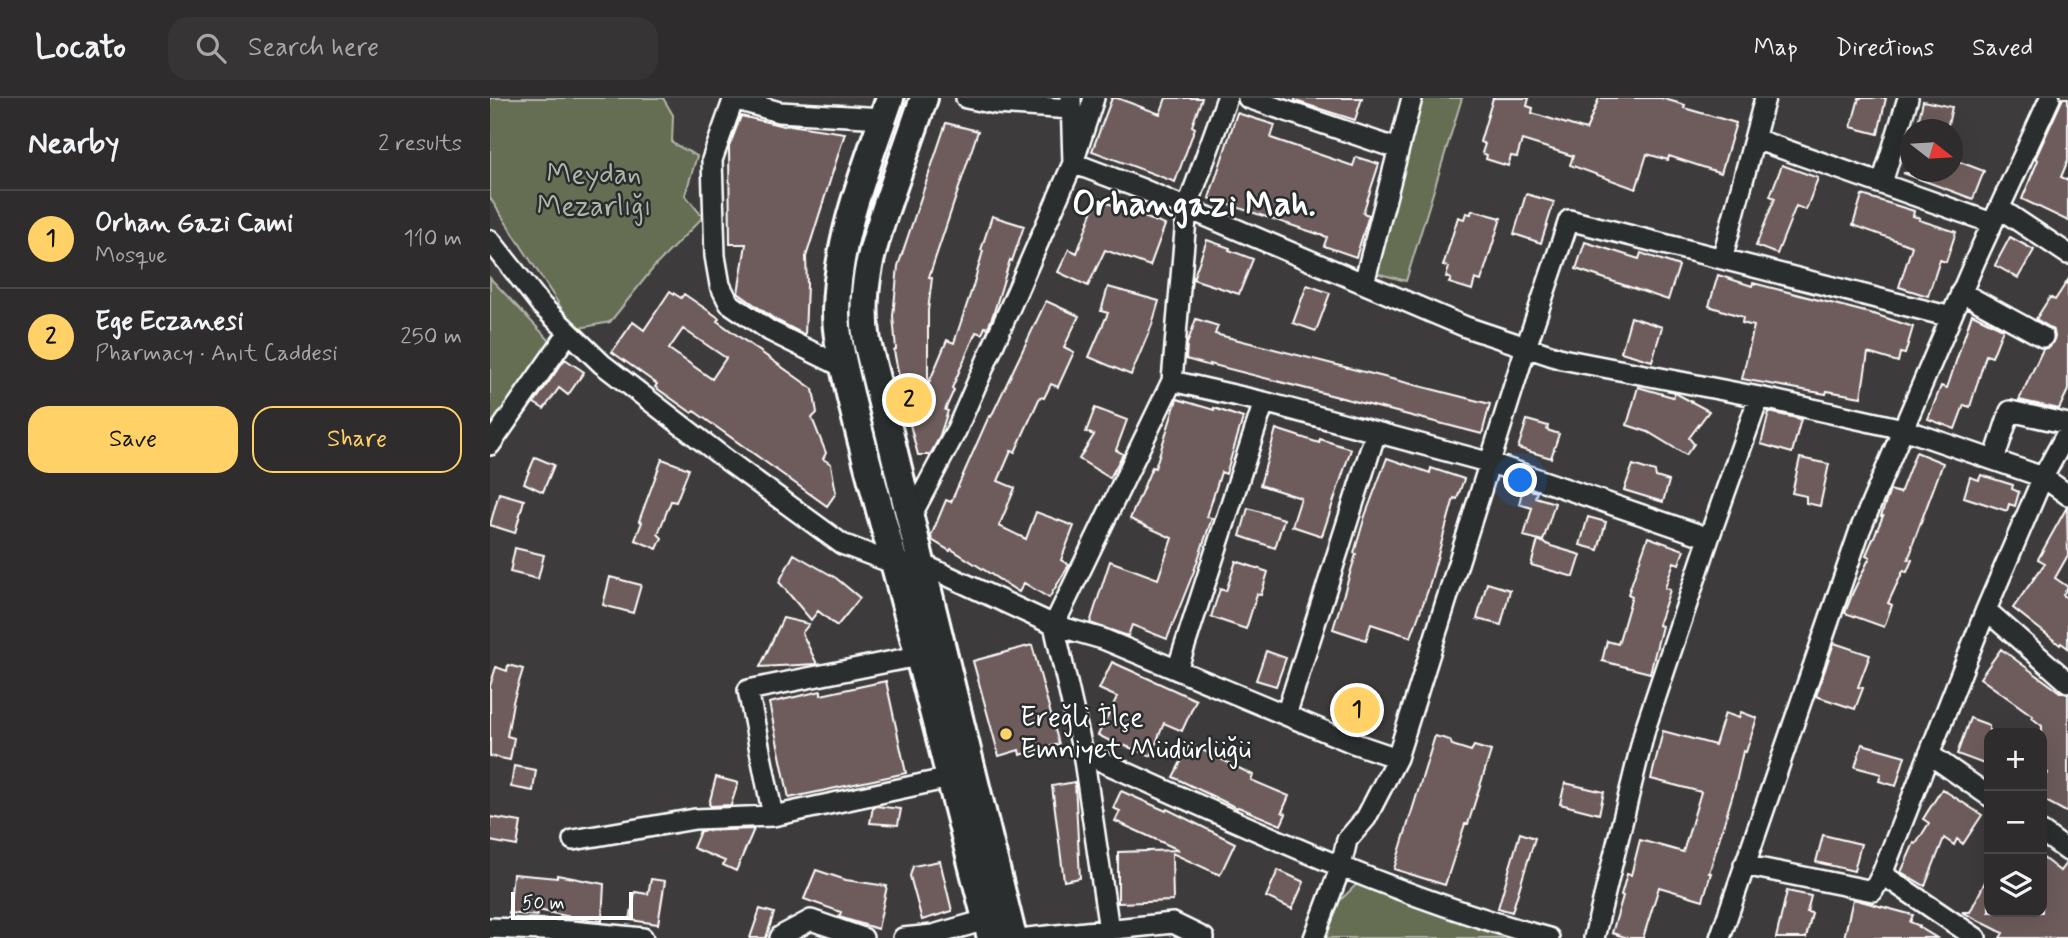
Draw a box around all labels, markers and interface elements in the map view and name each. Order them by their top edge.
search box [168,17,658,80]
text: Locato [35,26,126,70]
icon: search [192,29,230,67]
text: Search here [248,31,379,65]
text: Map [1754,33,1798,64]
text: Directions [1836,33,1934,64]
text: Saved [1972,33,2033,64]
north arrow [1900,119,1963,182]
text: Nearby [28,124,119,163]
text: 2 results [378,129,462,159]
park label: Meydan Mezarlığı [537,157,651,226]
district label: Orhangazi Mah. [1072,182,1316,229]
text: Orhan Gazi Cami [95,207,293,241]
text: 1 [46,224,56,254]
text: 110 m [403,224,462,254]
text: Mosque [95,241,167,271]
text: Ege Eczanesi [95,305,244,339]
text: 2 [45,322,57,352]
text: 250 m [400,322,462,352]
text: Pharmacy · Anıt Caddesi [95,339,338,369]
pin: 2 [886,374,932,426]
button: Save [28,406,238,473]
button: Share [252,406,462,473]
your location [1503,463,1537,497]
pin: 1 [1334,684,1380,736]
place label: Ereğli İlçe Emniyet Müdürlüğü [1020,700,1251,769]
marker: Ereğli İlçe Emniyet Müdürlüğü [998,726,1014,742]
map controls [1984,728,2047,917]
button: + [1984,728,2047,791]
button: − [1984,791,2047,854]
button: layers [1984,854,2047,917]
scale bar [511,889,634,921]
text: 50 m [522,891,565,916]

